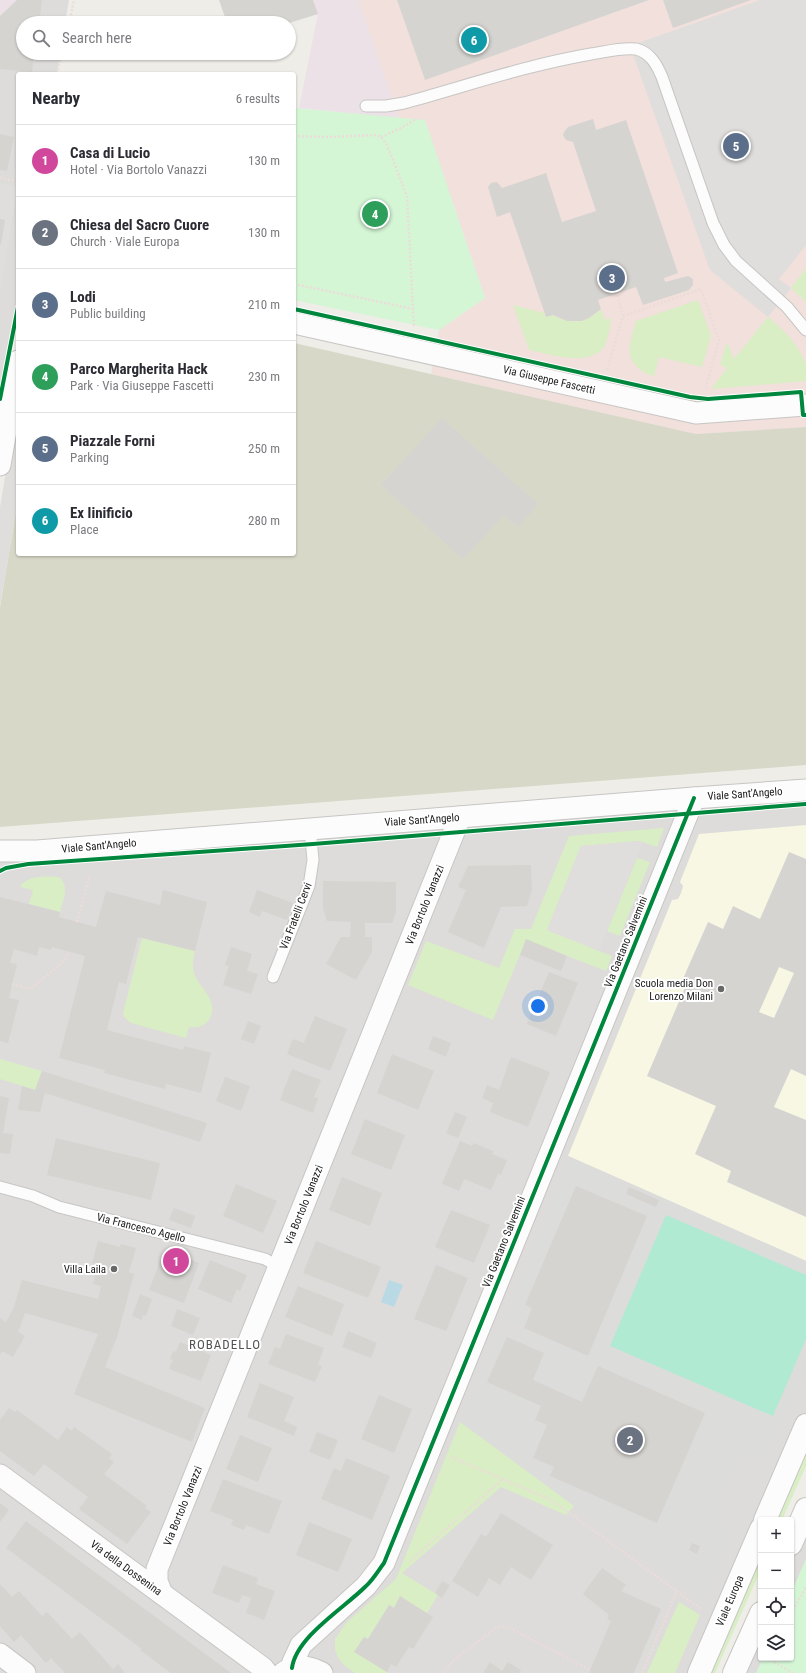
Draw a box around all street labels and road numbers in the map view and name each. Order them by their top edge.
street label: Via Giuseppe Fascetti [502,363,596,397]
street label: Viale Sant'Angelo [707,785,783,803]
street label: Viale Sant'Angelo [384,811,460,829]
street label: Viale Sant'Angelo [61,836,138,856]
street label: Via Bortolo Vanazzi [403,863,447,947]
street label: Via Fratelli Cervi [277,881,315,951]
street label: Via Gaetano Salvemini [602,894,650,990]
street label: Via Bortolo Vanazzi [282,1163,326,1247]
street label: Via Gaetano Salvemini [480,1194,528,1290]
street label: Via Francesco Agello [95,1211,187,1245]
street label: Via Bortolo Vanazzi [161,1464,205,1548]
street label: Via della Dossenina [88,1538,164,1598]
street label: Viale Europa [713,1573,747,1629]

